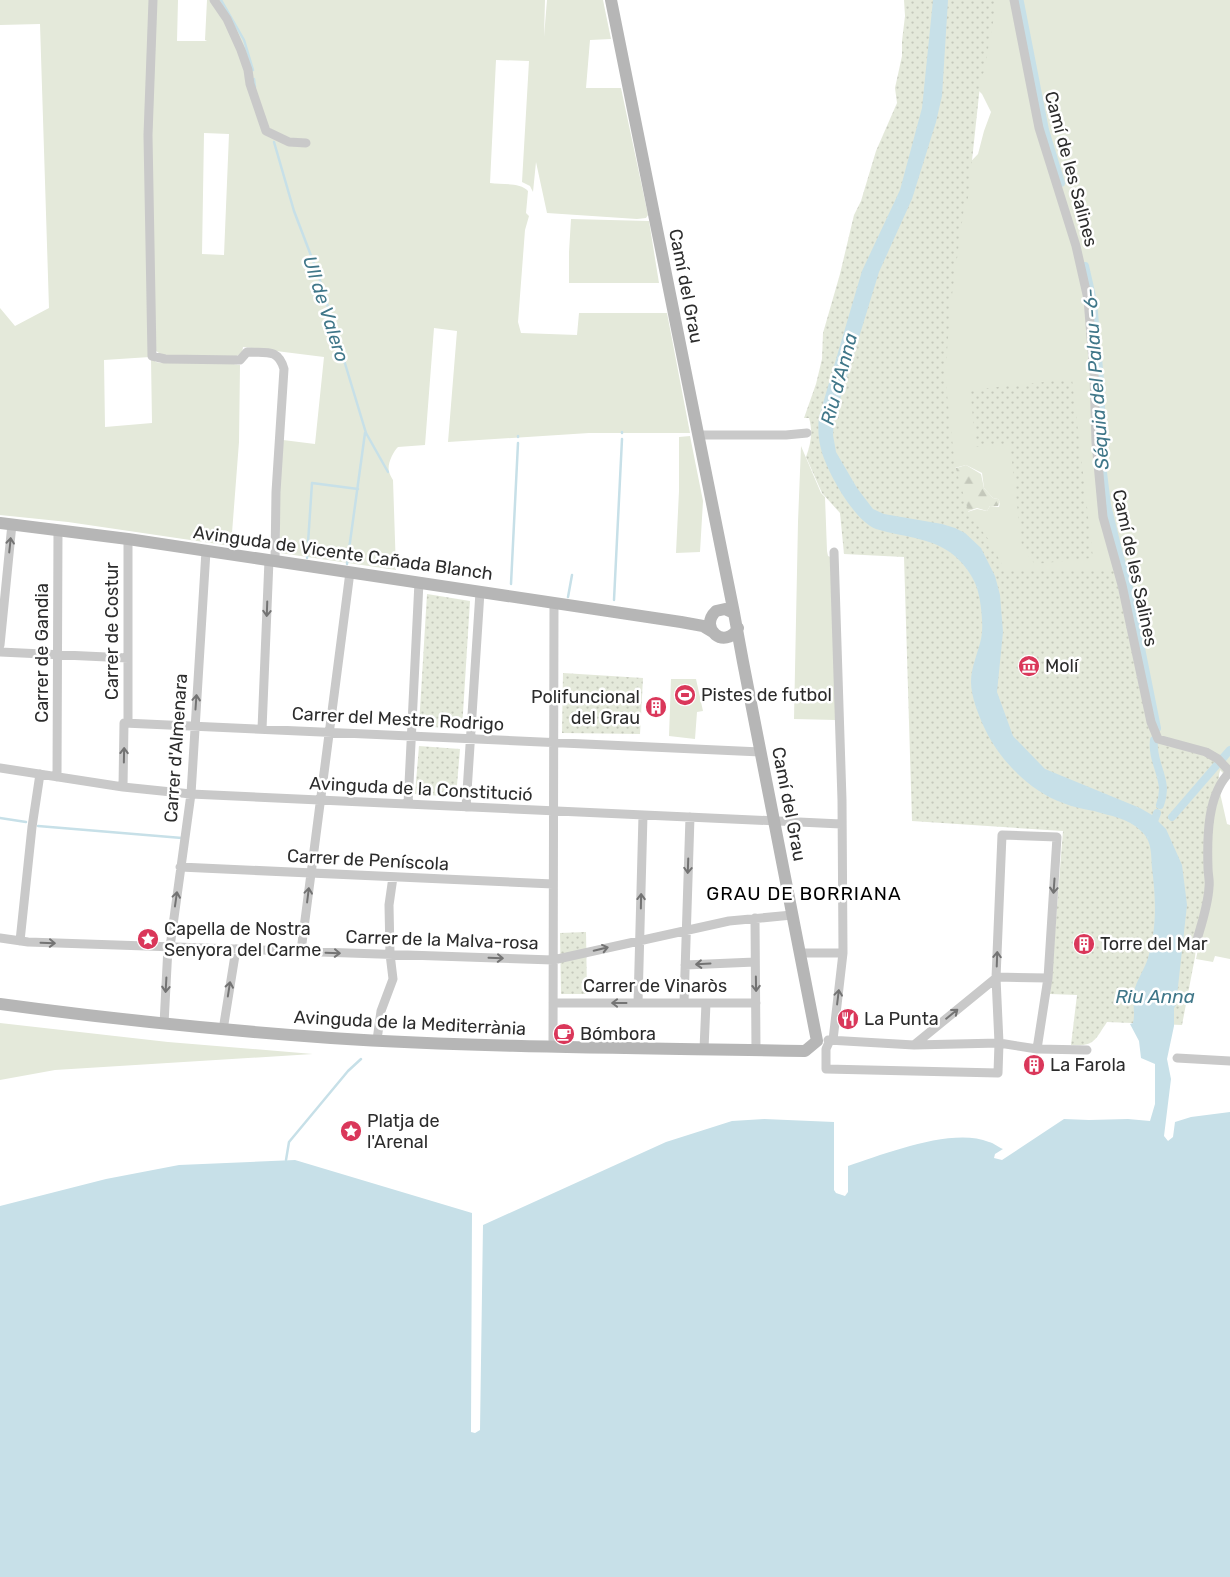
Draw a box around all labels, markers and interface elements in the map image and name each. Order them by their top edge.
street label: Camí de les Salines [1040,89,1102,249]
street label: Camí del Grau [664,227,708,345]
water label: Ull de Valero [298,253,354,365]
water label: Séquia del Palau -6- [1078,287,1114,471]
water label: Riu d'Anna [816,330,862,428]
street label: Camí de les Salines [1108,487,1162,649]
street label: Avinguda de Vicente Cañada Blanch [192,521,494,585]
one-way arrow [5,537,15,553]
street label: Carrer de Costur [101,562,123,700]
street label: Carrer de Gandia [31,583,53,723]
one-way arrow [262,600,271,616]
museum icon: Molí [1017,654,1041,678]
place label: Molí [1045,655,1080,677]
street label: Carrer d'Almenara [160,673,192,823]
sports icon: Pistes de futbol [673,683,697,707]
place label: Pistes de futbol [701,684,832,706]
place label: Polifuncional del Grau [531,686,640,729]
one-way arrow [192,695,201,711]
building icon: Polifuncional del Grau [644,695,668,719]
street label: Carrer del Mestre Rodrigo [291,702,505,736]
street label: Camí del Grau [767,745,811,863]
one-way arrow [119,747,128,763]
street label: Avinguda de la Constitució [309,772,533,806]
street label: Carrer de Peníscola [286,845,450,875]
one-way arrow [684,858,693,874]
one-way arrow [1049,878,1058,894]
district label: GRAU DE BORRIANA [706,882,902,905]
one-way arrow [303,887,313,903]
one-way arrow [171,891,181,907]
one-way arrow [636,894,645,910]
place label: Capella de Nostra Senyora del Carme [164,918,321,961]
street label: Carrer de la Malva-rosa [345,926,539,954]
place icon: Capella de Nostra Senyora del Carme [136,927,160,951]
building icon: Torre del Mar [1072,932,1096,956]
place label: Torre del Mar [1100,933,1208,955]
one-way arrow [40,938,56,948]
one-way arrow [593,944,609,953]
one-way arrow [325,948,341,957]
one-way arrow [992,952,1001,968]
one-way arrow [487,953,503,963]
one-way arrow [695,960,711,969]
street label: Carrer de Vinaròs [583,975,727,997]
one-way arrow [751,976,760,992]
one-way arrow [162,977,171,993]
one-way arrow [225,982,235,998]
water label: Riu Anna [1115,985,1195,1008]
one-way arrow [833,989,843,1005]
one-way arrow [612,998,628,1008]
street label: Avinguda de la Mediterrània [293,1006,527,1040]
restaurant icon: La Punta [836,1007,860,1031]
place label: La Punta [864,1008,939,1030]
one-way arrow [945,1008,958,1019]
cafe icon: Bómbora [552,1022,576,1046]
place label: Bómbora [580,1023,656,1045]
building icon: La Farola [1022,1053,1046,1077]
place label: La Farola [1050,1054,1126,1076]
place label: Platja de l'Arenal [367,1110,440,1153]
place icon: Platja de l'Arenal [339,1119,363,1143]

